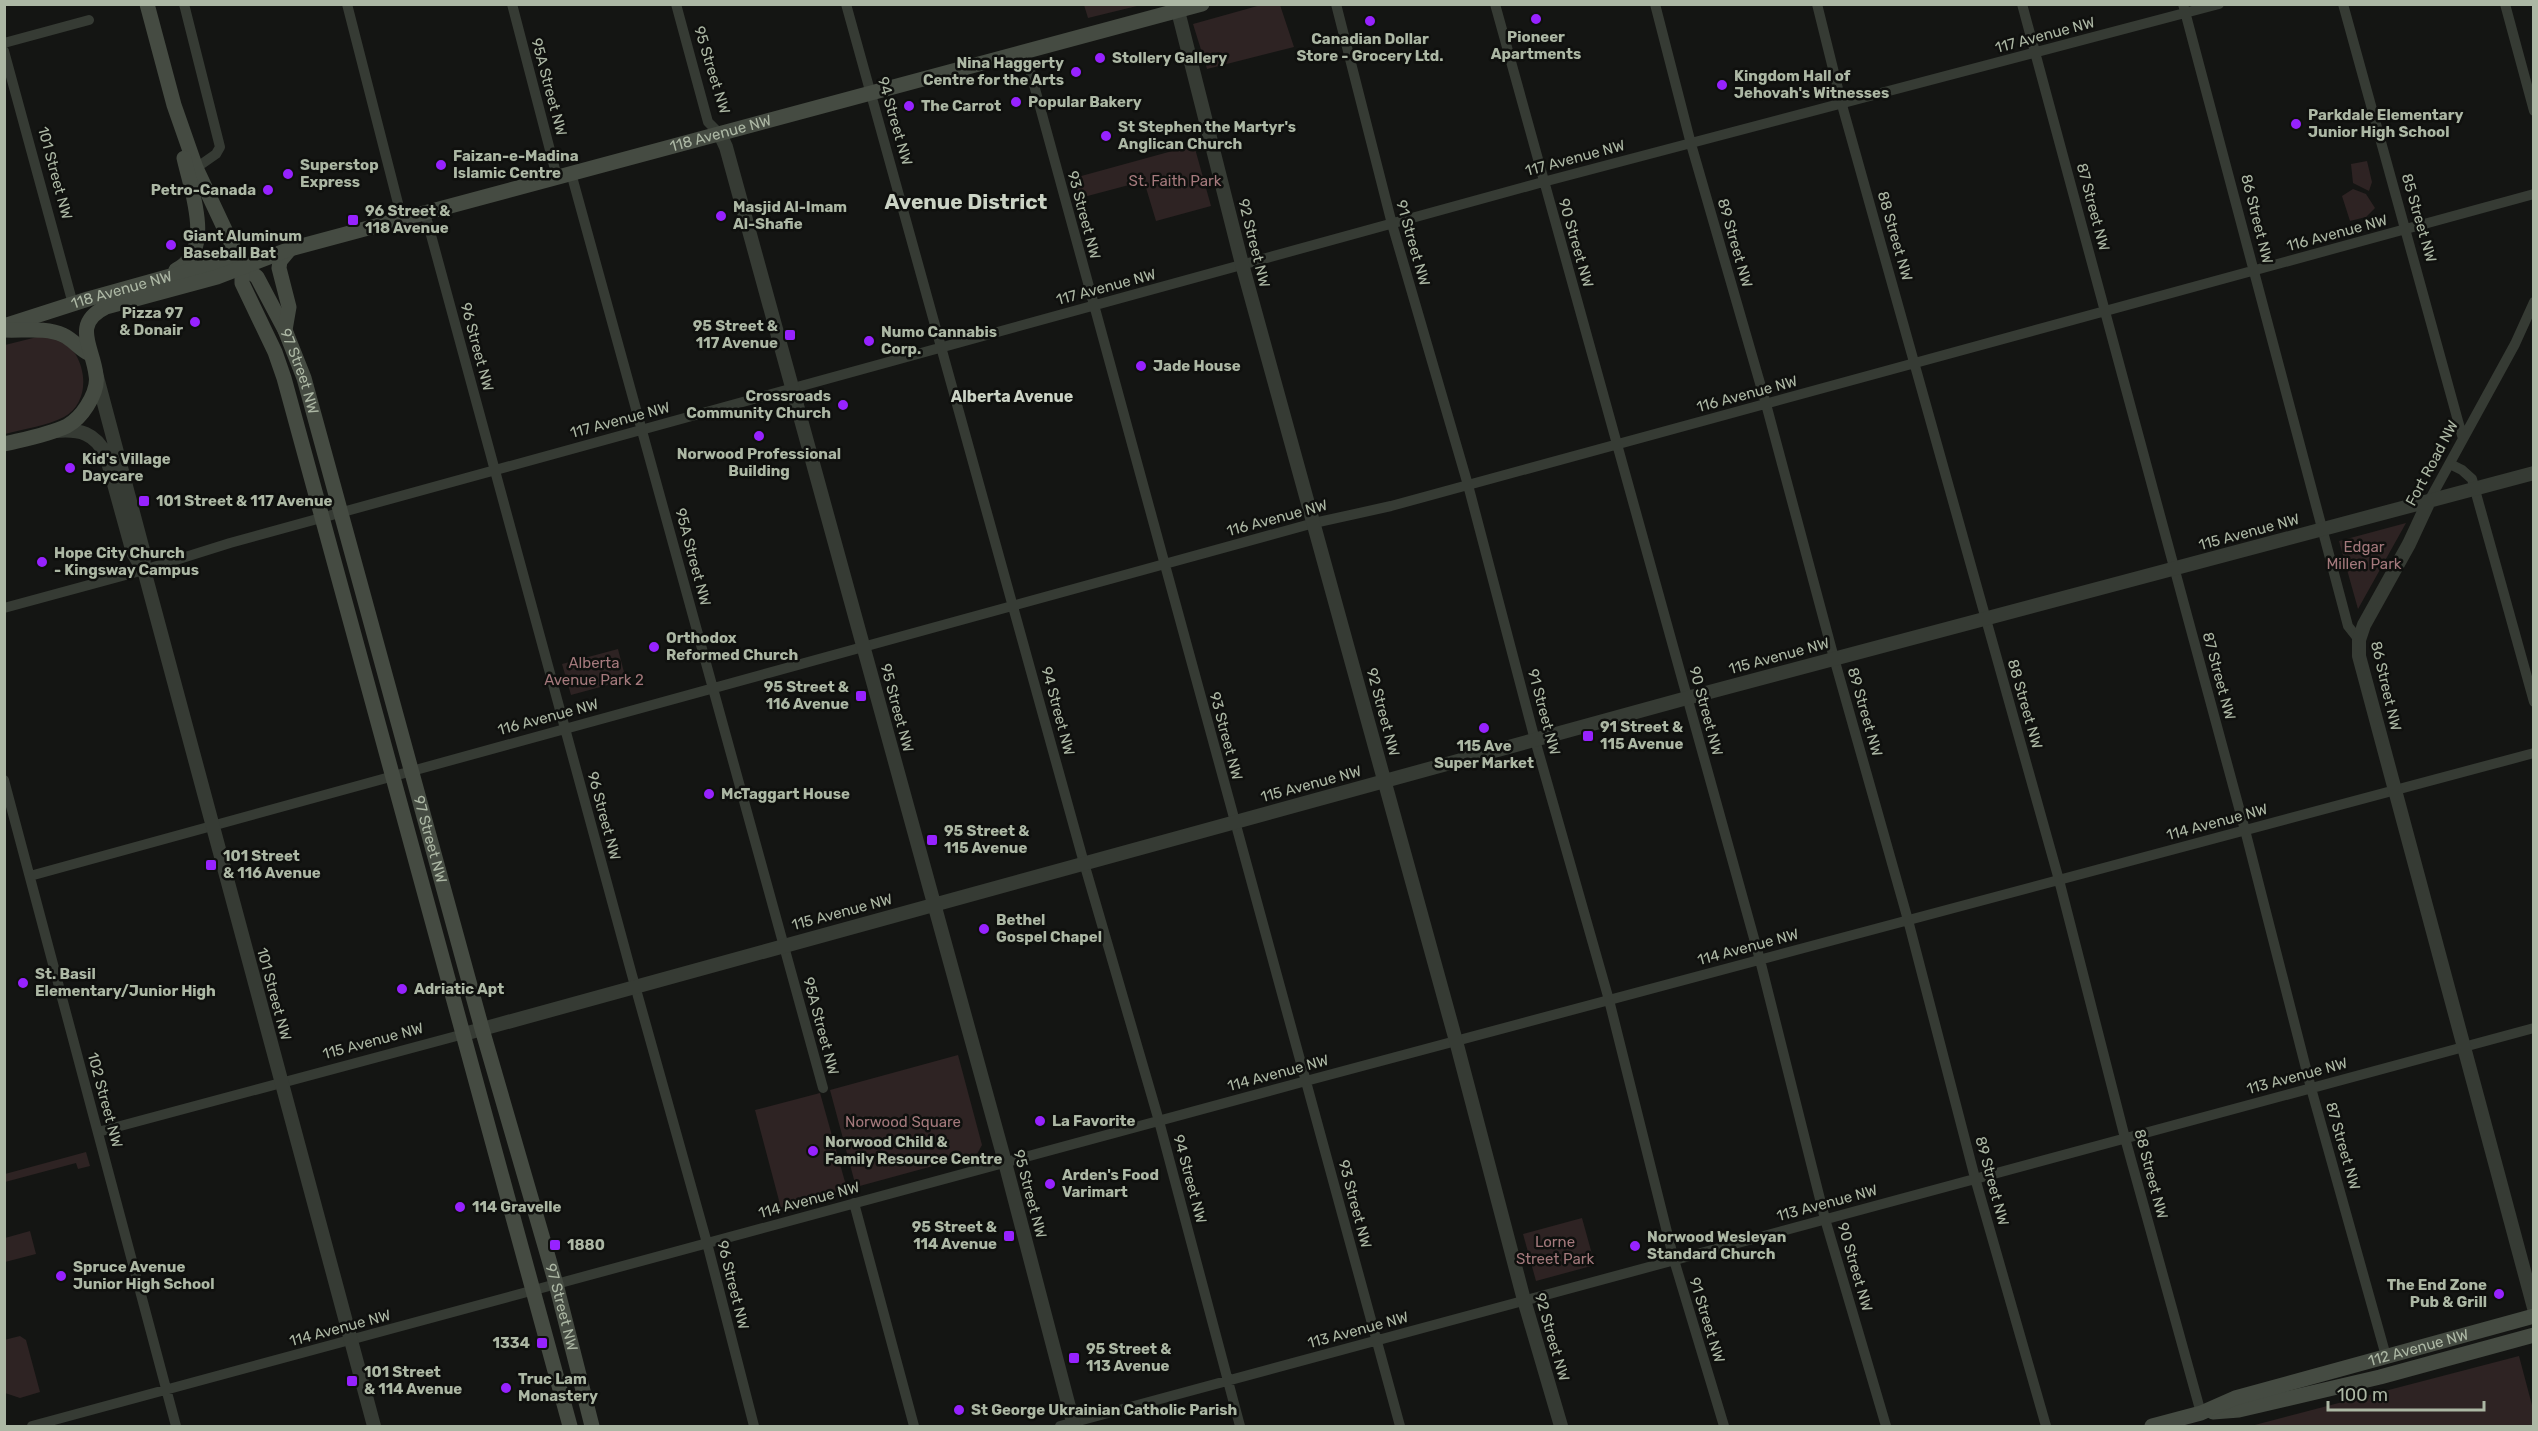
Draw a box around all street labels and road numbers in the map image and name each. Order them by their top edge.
street label: 117 Avenue NW [1993,13,2097,57]
street label: 95 Street NW [690,24,734,116]
street label: 95A Street NW [527,36,571,138]
street label: 94 Street NW [874,75,916,167]
street label: 118 Avenue NW [668,111,773,156]
street label: 101 Street NW [34,125,76,221]
street label: 117 Avenue NW [1523,136,1627,180]
street label: 87 Street NW [2073,161,2113,253]
street label: 93 Street NW [1064,169,1104,261]
street label: 85 Street NW [2398,171,2440,265]
street label: 86 Street NW [2237,172,2277,266]
street label: 88 Street NW [1874,189,1916,283]
street label: 89 Street NW [1714,196,1756,290]
street label: 92 Street NW [1234,197,1274,289]
street label: 90 Street NW [1555,197,1597,289]
street label: 91 Street NW [1392,198,1434,288]
street label: 116 Avenue NW [2285,211,2389,255]
street label: 117 Avenue NW [1054,265,1158,309]
street label: 118 Avenue NW [69,267,174,313]
street label: 96 Street NW [457,301,497,393]
street label: 97 Street NW [276,326,322,416]
street label: 116 Avenue NW [1695,372,1799,416]
street label: 117 Avenue NW [568,398,672,442]
street label: Fort Road NW [2402,417,2462,509]
street label: 116 Avenue NW [1225,496,1329,540]
street label: 95A Street NW [671,506,715,608]
street label: 115 Avenue NW [2197,510,2301,554]
street label: 87 Street NW [2199,630,2239,722]
street label: 115 Avenue NW [1727,634,1831,678]
street label: 86 Street NW [2367,639,2405,733]
street label: 88 Street NW [2004,657,2046,751]
street label: 95 Street NW [877,662,917,754]
street label: 90 Street NW [1685,664,1727,758]
street label: 94 Street NW [1038,665,1078,757]
street label: 89 Street NW [1844,665,1886,759]
street label: 92 Street NW [1363,666,1403,758]
street label: 91 Street NW [1524,667,1564,757]
street label: 93 Street NW [1206,690,1246,782]
street label: 116 Avenue NW [496,695,600,739]
street label: 115 Avenue NW [1259,762,1363,806]
street label: 96 Street NW [584,770,624,862]
street label: 97 Street NW [410,794,451,885]
street label: 114 Avenue NW [2164,800,2270,844]
street label: 115 Avenue NW [790,890,894,934]
street label: 114 Avenue NW [1695,925,1801,969]
street label: 101 Street NW [253,946,295,1042]
street label: 95A Street NW [799,975,843,1077]
street label: 115 Avenue NW [321,1019,425,1063]
street label: 102 Street NW [84,1050,126,1150]
street label: 114 Avenue NW [1225,1051,1331,1095]
street label: 113 Avenue NW [2245,1054,2349,1098]
street label: 87 Street NW [2322,1100,2364,1192]
street label: 88 Street NW [2130,1127,2172,1221]
street label: 94 Street NW [1170,1133,1210,1225]
street label: 89 Street NW [1971,1134,2013,1228]
street label: 95 Street NW [1010,1148,1050,1240]
street label: 93 Street NW [1335,1158,1375,1250]
street label: 114 Avenue NW [756,1178,862,1222]
street label: 113 Avenue NW [1775,1181,1879,1225]
street label: 90 Street NW [1834,1221,1876,1313]
street label: 96 Street NW [713,1239,753,1331]
street label: 97 Street NW [541,1261,582,1353]
street label: 91 Street NW [1685,1275,1729,1365]
street label: 92 Street NW [1531,1291,1573,1383]
street label: 114 Avenue NW [287,1306,393,1350]
street label: 113 Avenue NW [1306,1308,1410,1352]
street label: 112 Avenue NW [2366,1325,2471,1370]

